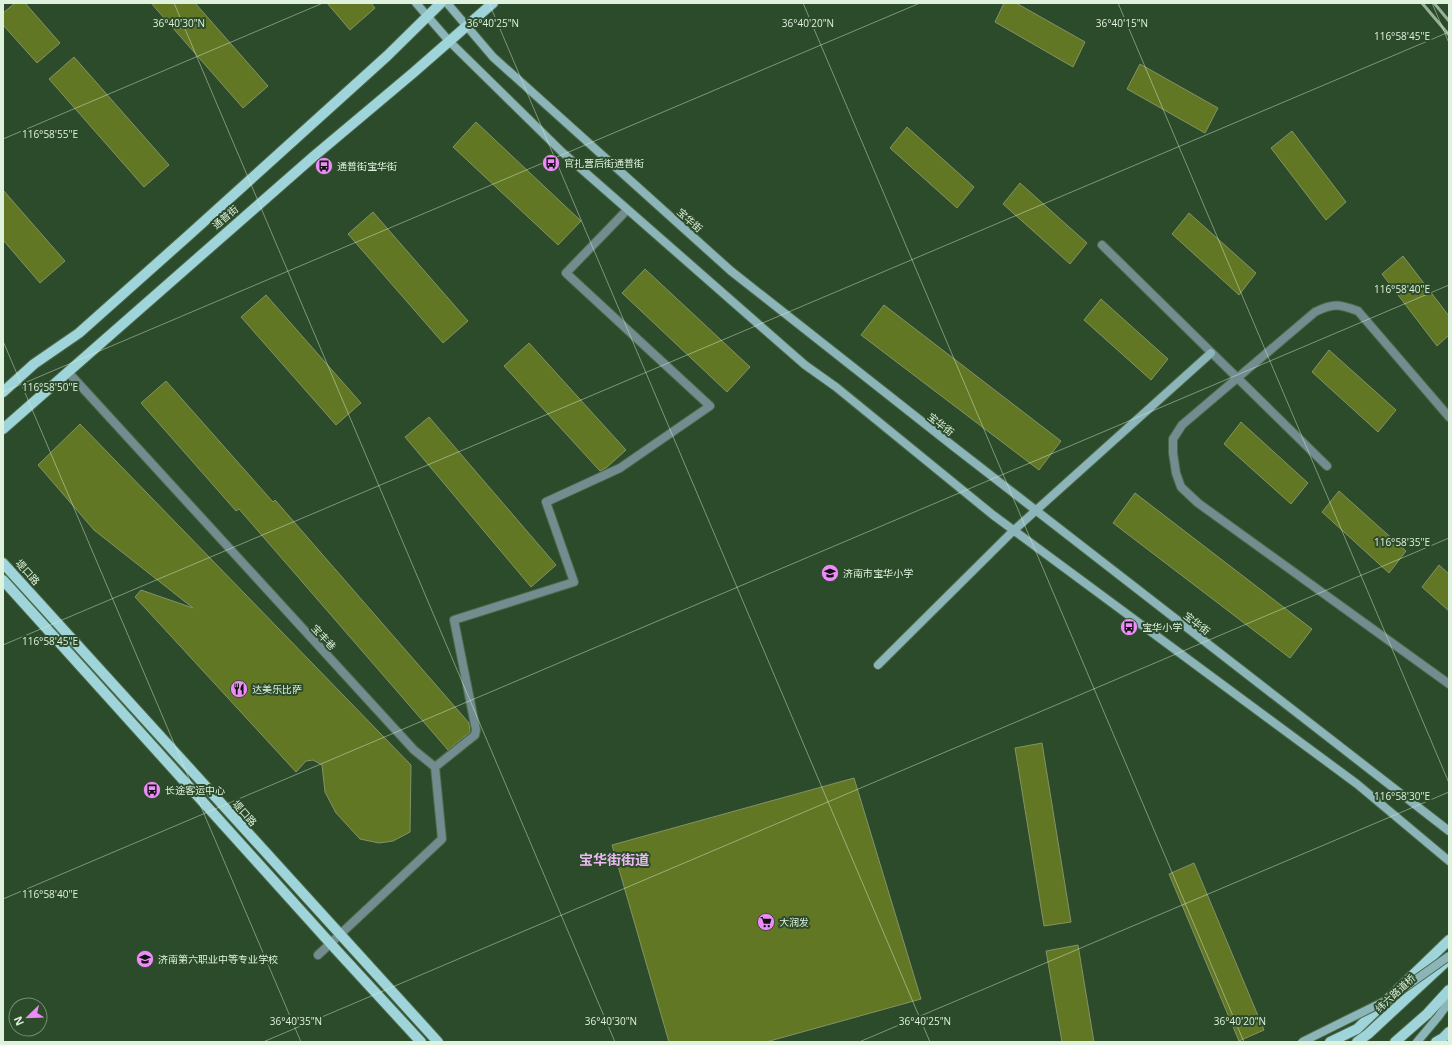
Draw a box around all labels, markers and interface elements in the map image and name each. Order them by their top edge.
text: 36°40'30"N [153,16,205,30]
text: 36°40'25"N [467,16,519,30]
text: 36°40'20"N [782,16,834,30]
text: 36°40'15"N [1096,16,1148,30]
text: 116°58'45"E [1374,29,1430,43]
text: 116°58'55"E [22,127,78,141]
bus stop icon: 官扎营后街通普街 [541,153,561,173]
bus stop icon: 通普街宝华街 [314,156,334,176]
place label: 官扎营后街通普街 [564,156,644,170]
place label: 通普街宝华街 [337,159,397,173]
street label: 通普街 [209,202,241,232]
street label: 宝华街 [674,205,706,235]
text: 116°58'40"E [1374,282,1430,296]
text: 116°58'50"E [22,380,78,394]
street label: 宝华街 [925,409,957,439]
text: 116°58'35"E [1374,535,1430,549]
street label: 堤口路 [13,556,43,588]
school or university icon: 济南市宝华小学 [820,563,840,583]
place label: 济南市宝华小学 [843,566,913,580]
street label: 宝华街 [1181,608,1213,638]
bus stop icon: 宝华小学 [1119,617,1139,637]
place label: 宝华小学 [1142,620,1182,634]
street label: 宝丰巷 [309,621,339,653]
text: 116°58'45"E [22,634,78,648]
restaurant icon: 达美乐比萨 [229,679,249,699]
place label: 达美乐比萨 [252,682,302,696]
bus stop icon: 长途客运中心 [142,780,162,800]
place label: 长途客运中心 [165,783,225,797]
text: 116°58'30"E [1374,789,1430,803]
street label: 堤口路 [230,797,260,829]
district label: 宝华街街道 [579,850,649,869]
text: 116°58'40"E [22,887,78,901]
supermarket icon: 大润发 [756,912,776,932]
place label: 大润发 [779,915,809,929]
school or university icon: 济南第六职业中等专业学校 [135,949,155,969]
place label: 济南第六职业中等专业学校 [158,952,278,966]
street label: 纬六路道桥 [1372,971,1418,1015]
north arrow [8,997,48,1037]
text: N [10,1014,27,1028]
text: 36°40'35"N [270,1014,322,1028]
text: 36°40'30"N [585,1014,637,1028]
text: 36°40'25"N [899,1014,951,1028]
text: 36°40'20"N [1214,1014,1266,1028]

